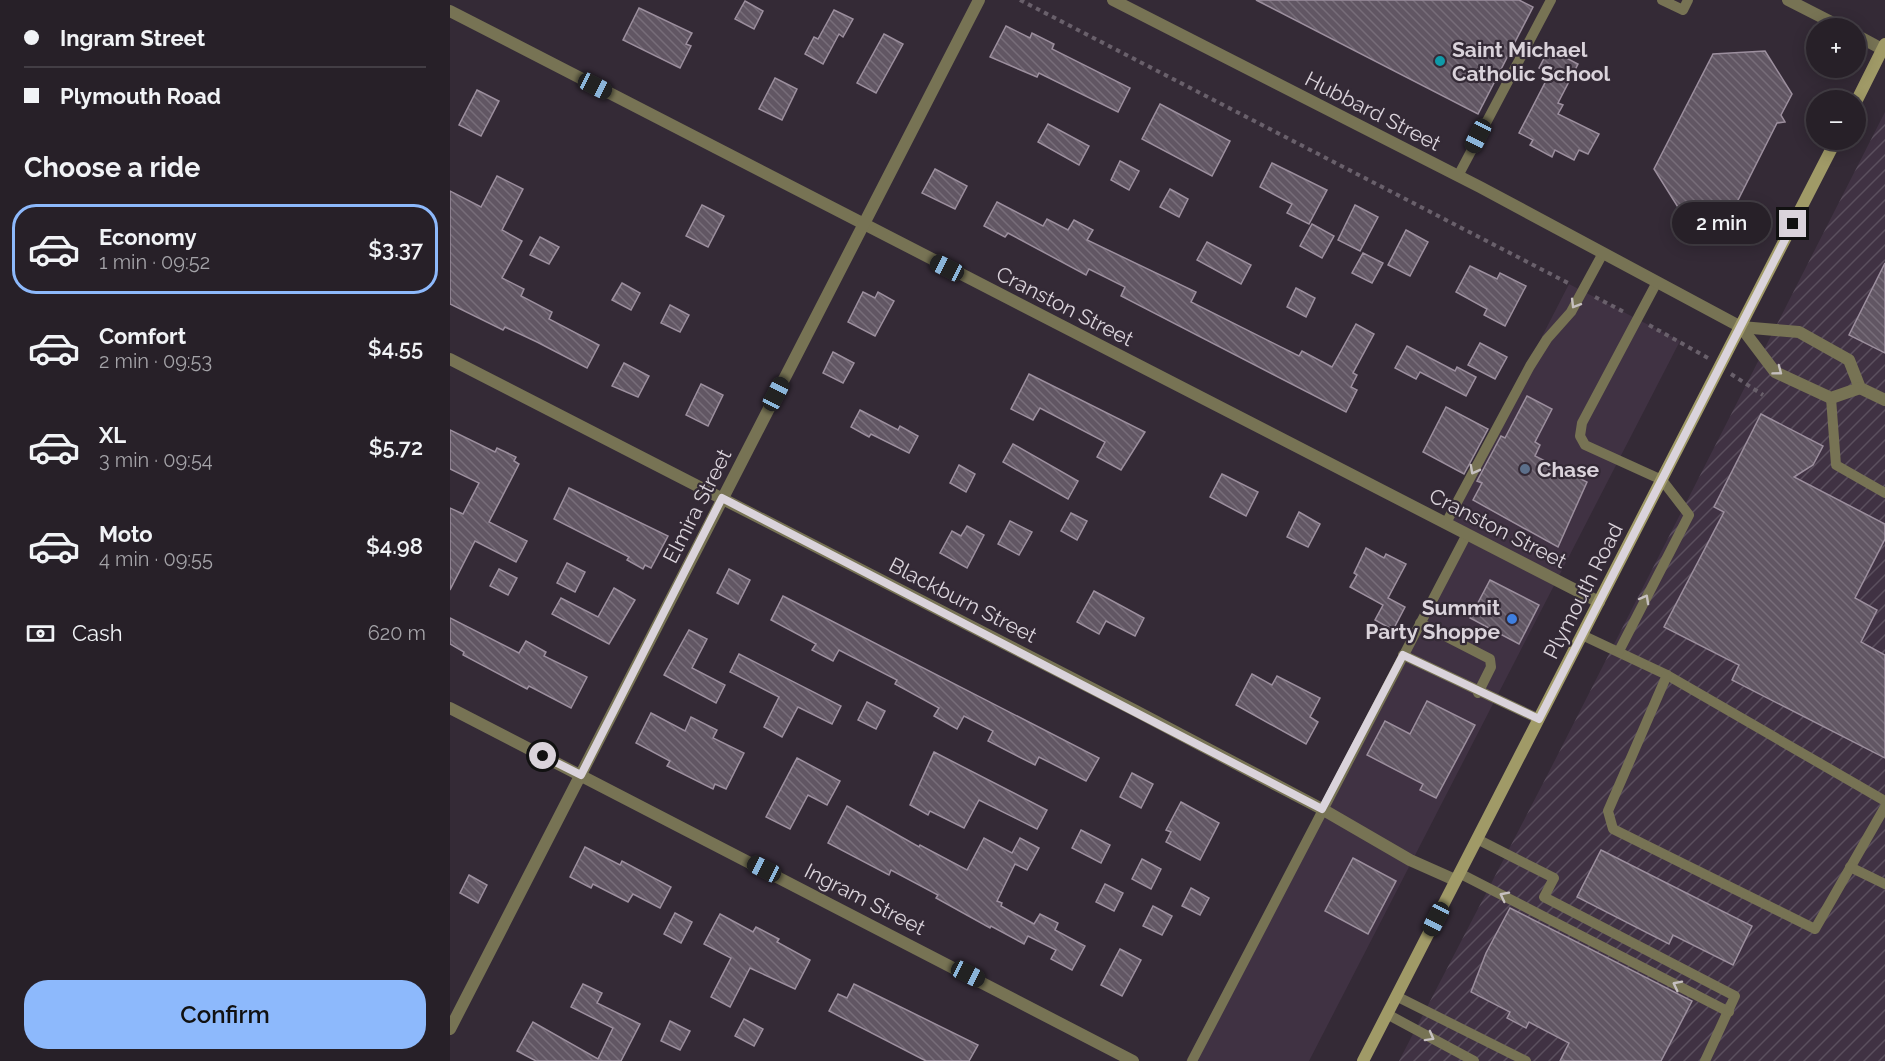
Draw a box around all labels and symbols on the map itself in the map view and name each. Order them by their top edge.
place label: Saint Michael Catholic School [1452,37,1611,86]
marker: Saint Michael Catholic School [1433,54,1447,68]
street label: Hubbard Street [1301,66,1445,156]
car [575,70,615,102]
car [1462,116,1494,156]
callout: 2 min [1673,203,1772,245]
route end [1779,210,1806,237]
car [927,252,967,284]
street label: Cranston Street [992,261,1138,351]
one-way arrow [1571,298,1583,308]
one-way arrow [1771,364,1782,375]
car [760,374,792,414]
street label: Elmira Street [658,445,736,567]
place label: Chase [1537,457,1600,482]
marker: Chase [1518,462,1532,476]
one-way arrow [1470,464,1481,474]
street label: Cranston Street [1425,483,1571,573]
street label: Plymouth Road [1538,519,1628,663]
street label: Blackburn Street [885,552,1041,648]
one-way arrow [1638,594,1650,605]
place label: Summit Party Shoppe [1365,595,1500,644]
marker: Summit Party Shoppe [1505,612,1519,626]
route start [529,742,556,769]
car [744,853,784,885]
street label: Ingram Street [800,858,930,940]
one-way arrow [1500,892,1510,903]
car [1420,899,1452,939]
car [948,958,988,990]
one-way arrow [1673,981,1684,992]
one-way arrow [1424,1030,1435,1041]

